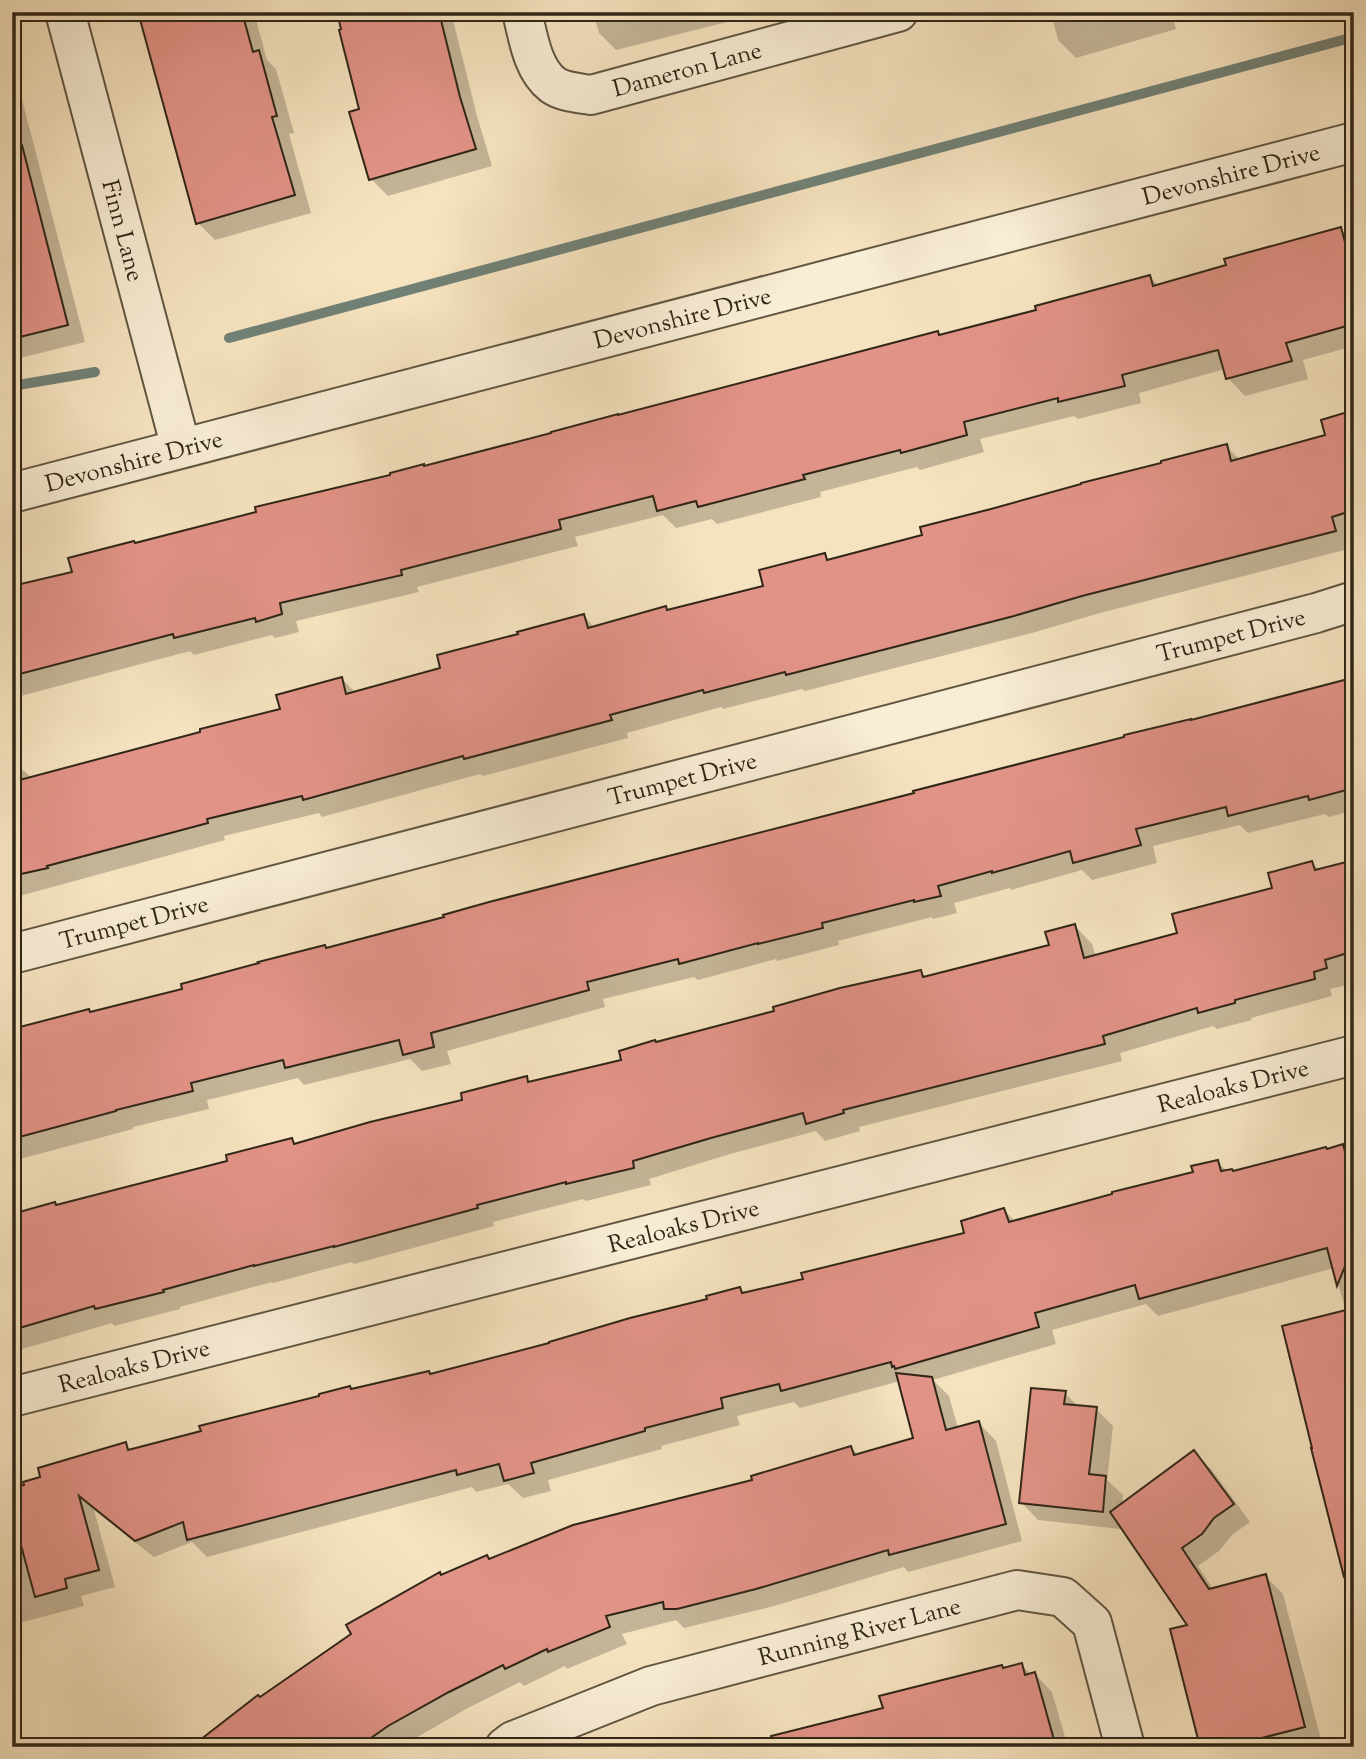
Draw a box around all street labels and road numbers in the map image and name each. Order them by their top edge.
street label: Dameron Lane [609,35,766,107]
street label: Devonshire Drive [1139,137,1324,216]
street label: Finn Lane [91,176,151,286]
street label: Devonshire Drive [590,280,775,359]
street label: Devonshire Drive [42,424,227,503]
street label: Trumpet Drive [1153,601,1310,673]
street label: Trumpet Drive [605,745,761,816]
street label: Trumpet Drive [56,888,213,960]
street label: Realoaks Drive [1154,1052,1313,1123]
street label: Realoaks Drive [605,1192,763,1263]
street label: Realoaks Drive [55,1332,214,1403]
street label: Running River Lane [755,1590,965,1676]

